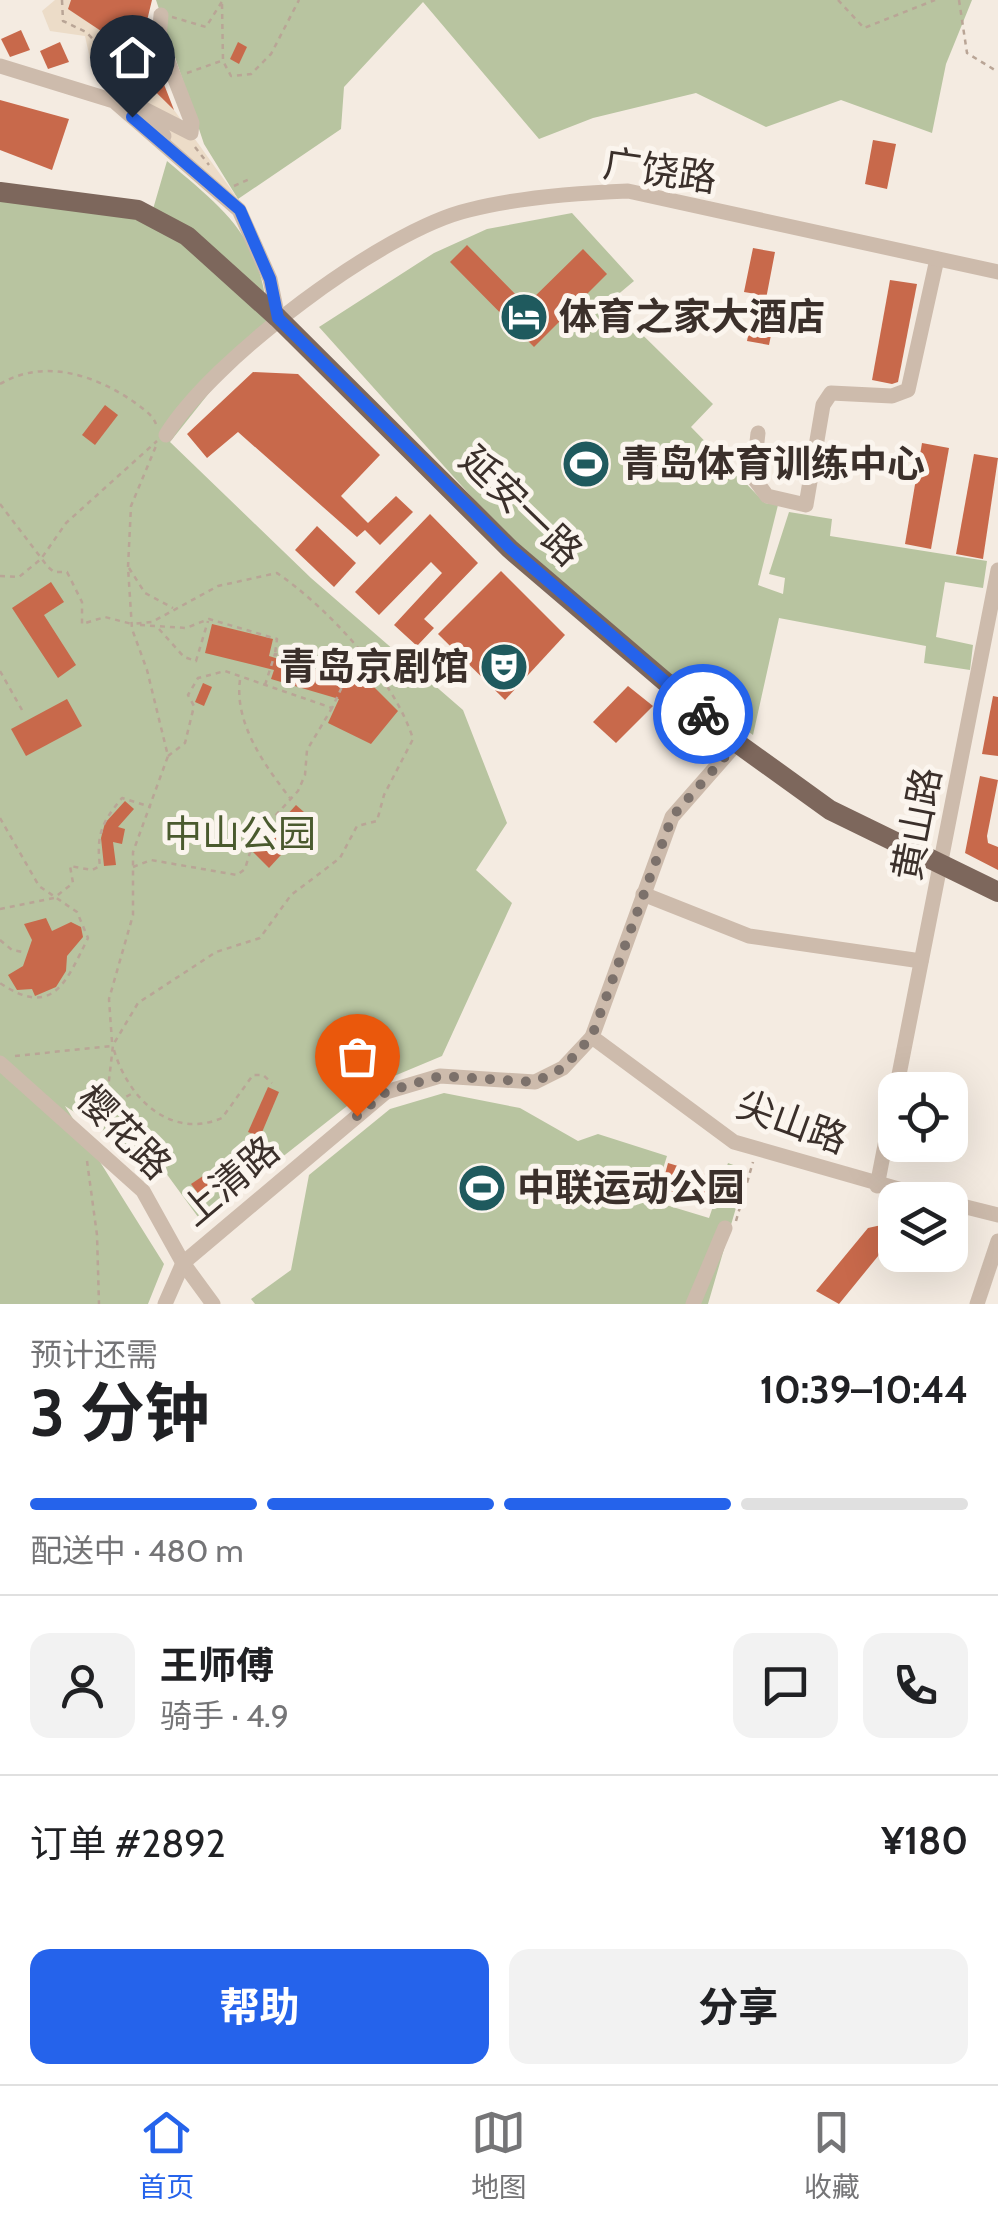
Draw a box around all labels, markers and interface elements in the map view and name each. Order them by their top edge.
pin [90,15,175,118]
icon: home [105,30,160,85]
street label: 广饶路 [600,139,720,202]
hotel icon: 体育之家大酒店 [498,291,550,343]
place label: 体育之家大酒店 [559,293,825,340]
street label: 延安一路 [450,436,592,575]
sports icon: 青岛体育训练中心 [560,438,612,490]
place label: 青岛体育训练中心 [621,440,925,487]
theatre icon: 青岛京剧馆 [478,641,530,693]
place label: 青岛京剧馆 [279,643,469,690]
courier [653,664,753,764]
icon: bike [676,687,731,742]
street label: 黄山路 [883,763,950,884]
park label: 中山公园 [164,810,316,857]
pin [315,1014,400,1117]
icon: bag [330,1029,385,1084]
map controls [878,1072,968,1272]
button: locate [878,1072,968,1162]
street label: 樱花路 [67,1075,181,1189]
street label: 尖山路 [731,1080,854,1163]
street label: 上清路 [171,1126,288,1235]
sports icon: 中联运动公园 [456,1162,508,1214]
place label: 中联运动公园 [517,1164,745,1211]
button: layers [878,1182,968,1272]
text: 预计还需 [30,1335,158,1374]
text: 10:39–10:44 [760,1366,968,1413]
text: 3 分钟 [30,1373,210,1452]
text: 配送中 · 480 m [30,1531,244,1570]
button: person [30,1633,135,1738]
button: chat [733,1633,838,1738]
button: phone [863,1633,968,1738]
text: 王师傅 [160,1642,274,1689]
text: 骑手 · 4.9 [160,1696,289,1735]
text: ¥180 [881,1817,968,1864]
text: 订单 #2892 [30,1820,226,1867]
button: 帮助 [30,1949,489,2064]
button: 分享 [509,1949,968,2064]
tab: 首页 [138,2105,194,2205]
tab: 地图 [471,2105,527,2205]
tab: 收藏 [804,2105,860,2205]

